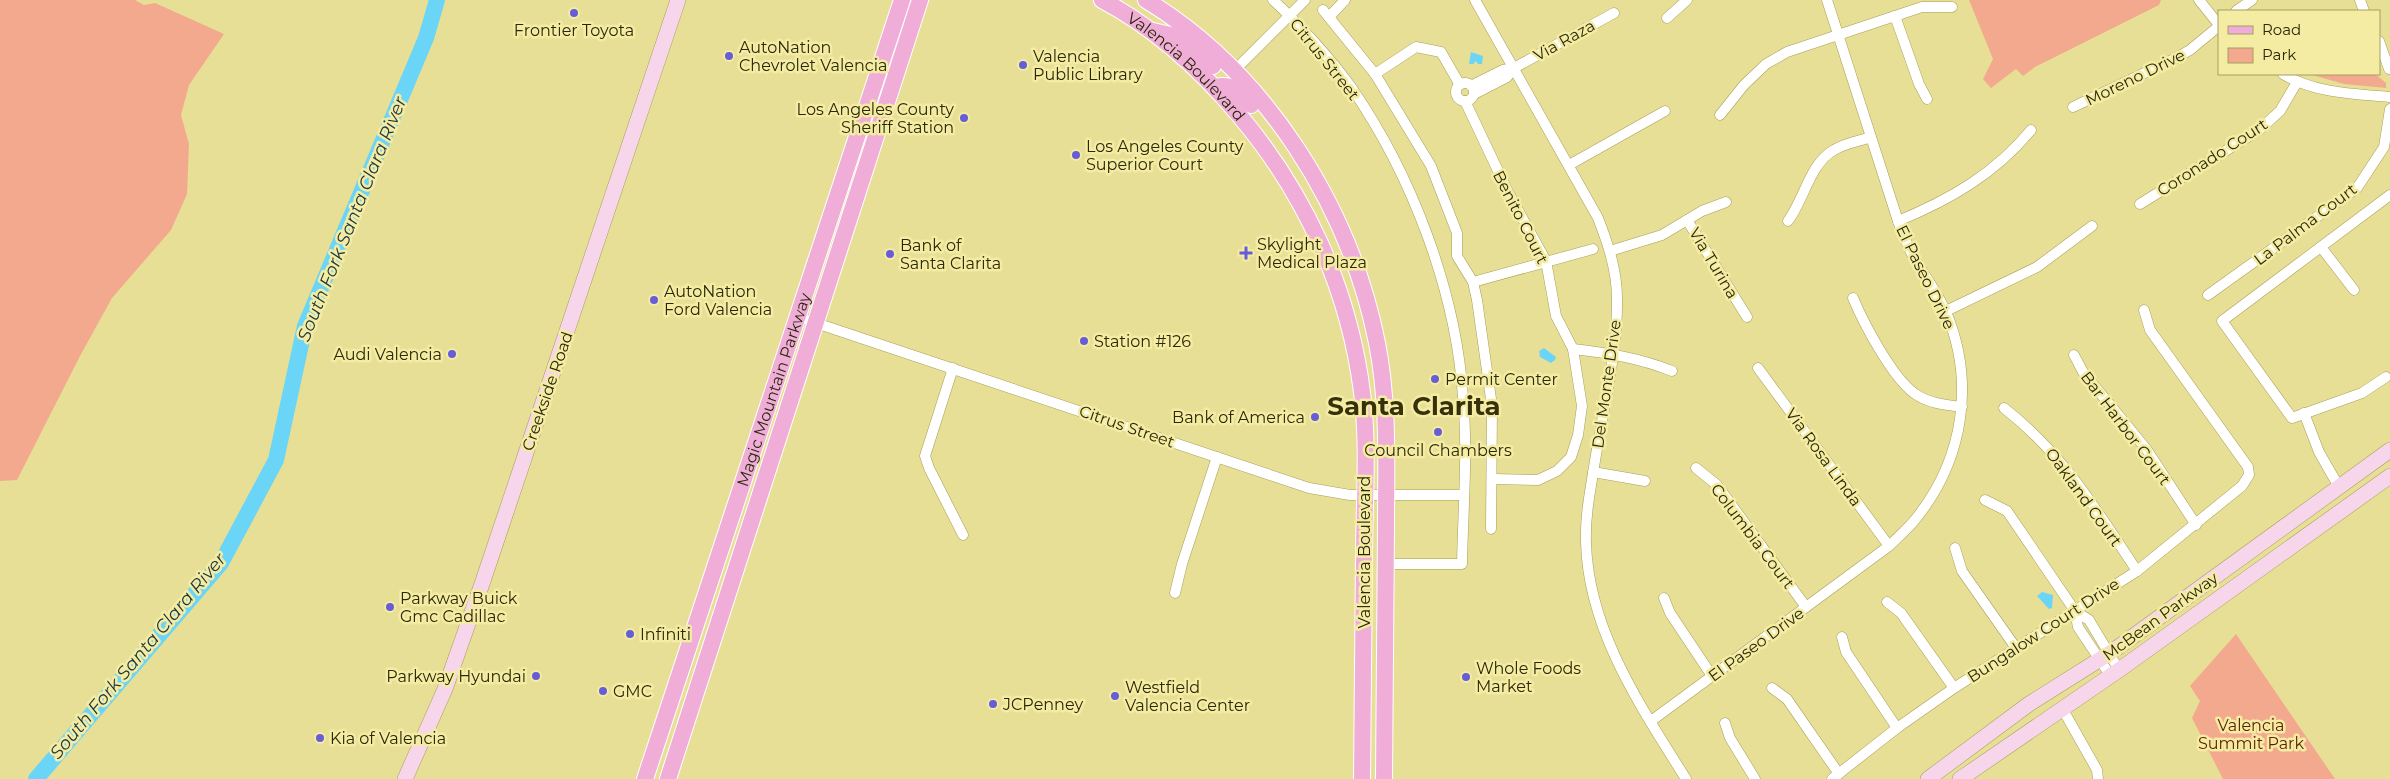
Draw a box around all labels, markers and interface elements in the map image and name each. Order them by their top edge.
marker: Frontier Toyota [568,7,580,19]
street label: Valencia Boulevard [1124,8,1249,125]
legend [2218,10,2380,75]
street label: Citrus Street [1286,15,1364,104]
street label: Via Raza [1530,16,1598,65]
text: Road [2262,20,2301,39]
place label: Frontier Toyota [514,21,634,40]
place label: AutoNation Chevrolet Valencia [739,38,887,75]
street label: Moreno Drive [2082,45,2188,110]
text: Park [2262,45,2296,64]
place label: Valencia Public Library [1033,47,1143,84]
marker: AutoNation Chevrolet Valencia [723,50,735,62]
marker: Valencia Public Library [1017,59,1029,71]
water label: South Fork Santa Clara River [293,93,412,345]
place label: Los Angeles County Sheriff Station [797,100,954,137]
marker: Los Angeles County Sheriff Station [958,112,970,124]
street label: Coronado Court [2154,114,2271,200]
place label: Los Angeles County Superior Court [1086,137,1244,174]
marker: Los Angeles County Superior Court [1070,149,1082,161]
street label: Benito Court [1489,167,1552,267]
street label: La Palma Court [2250,179,2361,269]
street label: El Paseo Drive [1892,222,1959,332]
street label: Via Turina [1685,224,1742,302]
place label: Skylight Medical Plaza [1257,235,1367,272]
place label: Bank of Santa Clarita [900,236,1001,273]
marker: Skylight Medical Plaza [1239,246,1253,260]
marker: Bank of Santa Clarita [884,248,896,260]
place label: AutoNation Ford Valencia [664,282,772,319]
street label: Magic Mountain Parkway [733,290,815,489]
marker: AutoNation Ford Valencia [648,294,660,306]
street label: Del Monte Drive [1588,319,1625,449]
street label: Creekside Road [518,329,577,453]
place label: Station #126 [1094,332,1191,351]
marker: Station #126 [1078,335,1090,347]
place label: Audi Valencia [333,345,442,364]
marker: Audi Valencia [446,348,458,360]
street label: Bar Harbor Court [2077,368,2175,489]
place label: Permit Center [1445,370,1558,389]
marker: Permit Center [1429,373,1441,385]
district label: Santa Clarita [1327,390,1501,422]
street label: Citrus Street [1077,401,1177,452]
street label: Via Rosa Linda [1782,405,1866,510]
place label: Bank of America [1172,408,1305,427]
marker: Bank of America [1309,411,1321,423]
marker: Council Chambers [1432,426,1444,438]
place label: Council Chambers [1364,441,1512,460]
street label: Oakland Court [2042,444,2126,551]
street label: Valencia Boulevard [1355,476,1374,628]
street label: Columbia Court [1707,480,1799,593]
water label: South Fork Santa Clara River [45,548,231,763]
street label: McBean Parkway [2099,568,2222,665]
street label: Bungalow Court Drive [1964,574,2123,687]
place label: Parkway Buick Gmc Cadillac [400,589,518,626]
marker: Parkway Buick Gmc Cadillac [384,601,396,613]
street label: El Paseo Drive [1705,603,1808,685]
place label: Infiniti [640,625,691,644]
marker: Infiniti [624,628,636,640]
place label: Whole Foods Market [1476,659,1581,696]
place label: Parkway Hyundai [386,667,526,686]
marker: Parkway Hyundai [530,670,542,682]
marker: Whole Foods Market [1460,671,1472,683]
place label: Westfield Valencia Center [1125,678,1250,715]
place label: GMC [613,682,652,701]
marker: GMC [597,685,609,697]
marker: Westfield Valencia Center [1109,690,1121,702]
place label: JCPenney [1002,695,1083,714]
marker: JCPenney [987,698,999,710]
park label: Valencia Summit Park [2198,716,2304,753]
place label: Kia of Valencia [330,729,446,748]
marker: Kia of Valencia [314,732,326,744]

